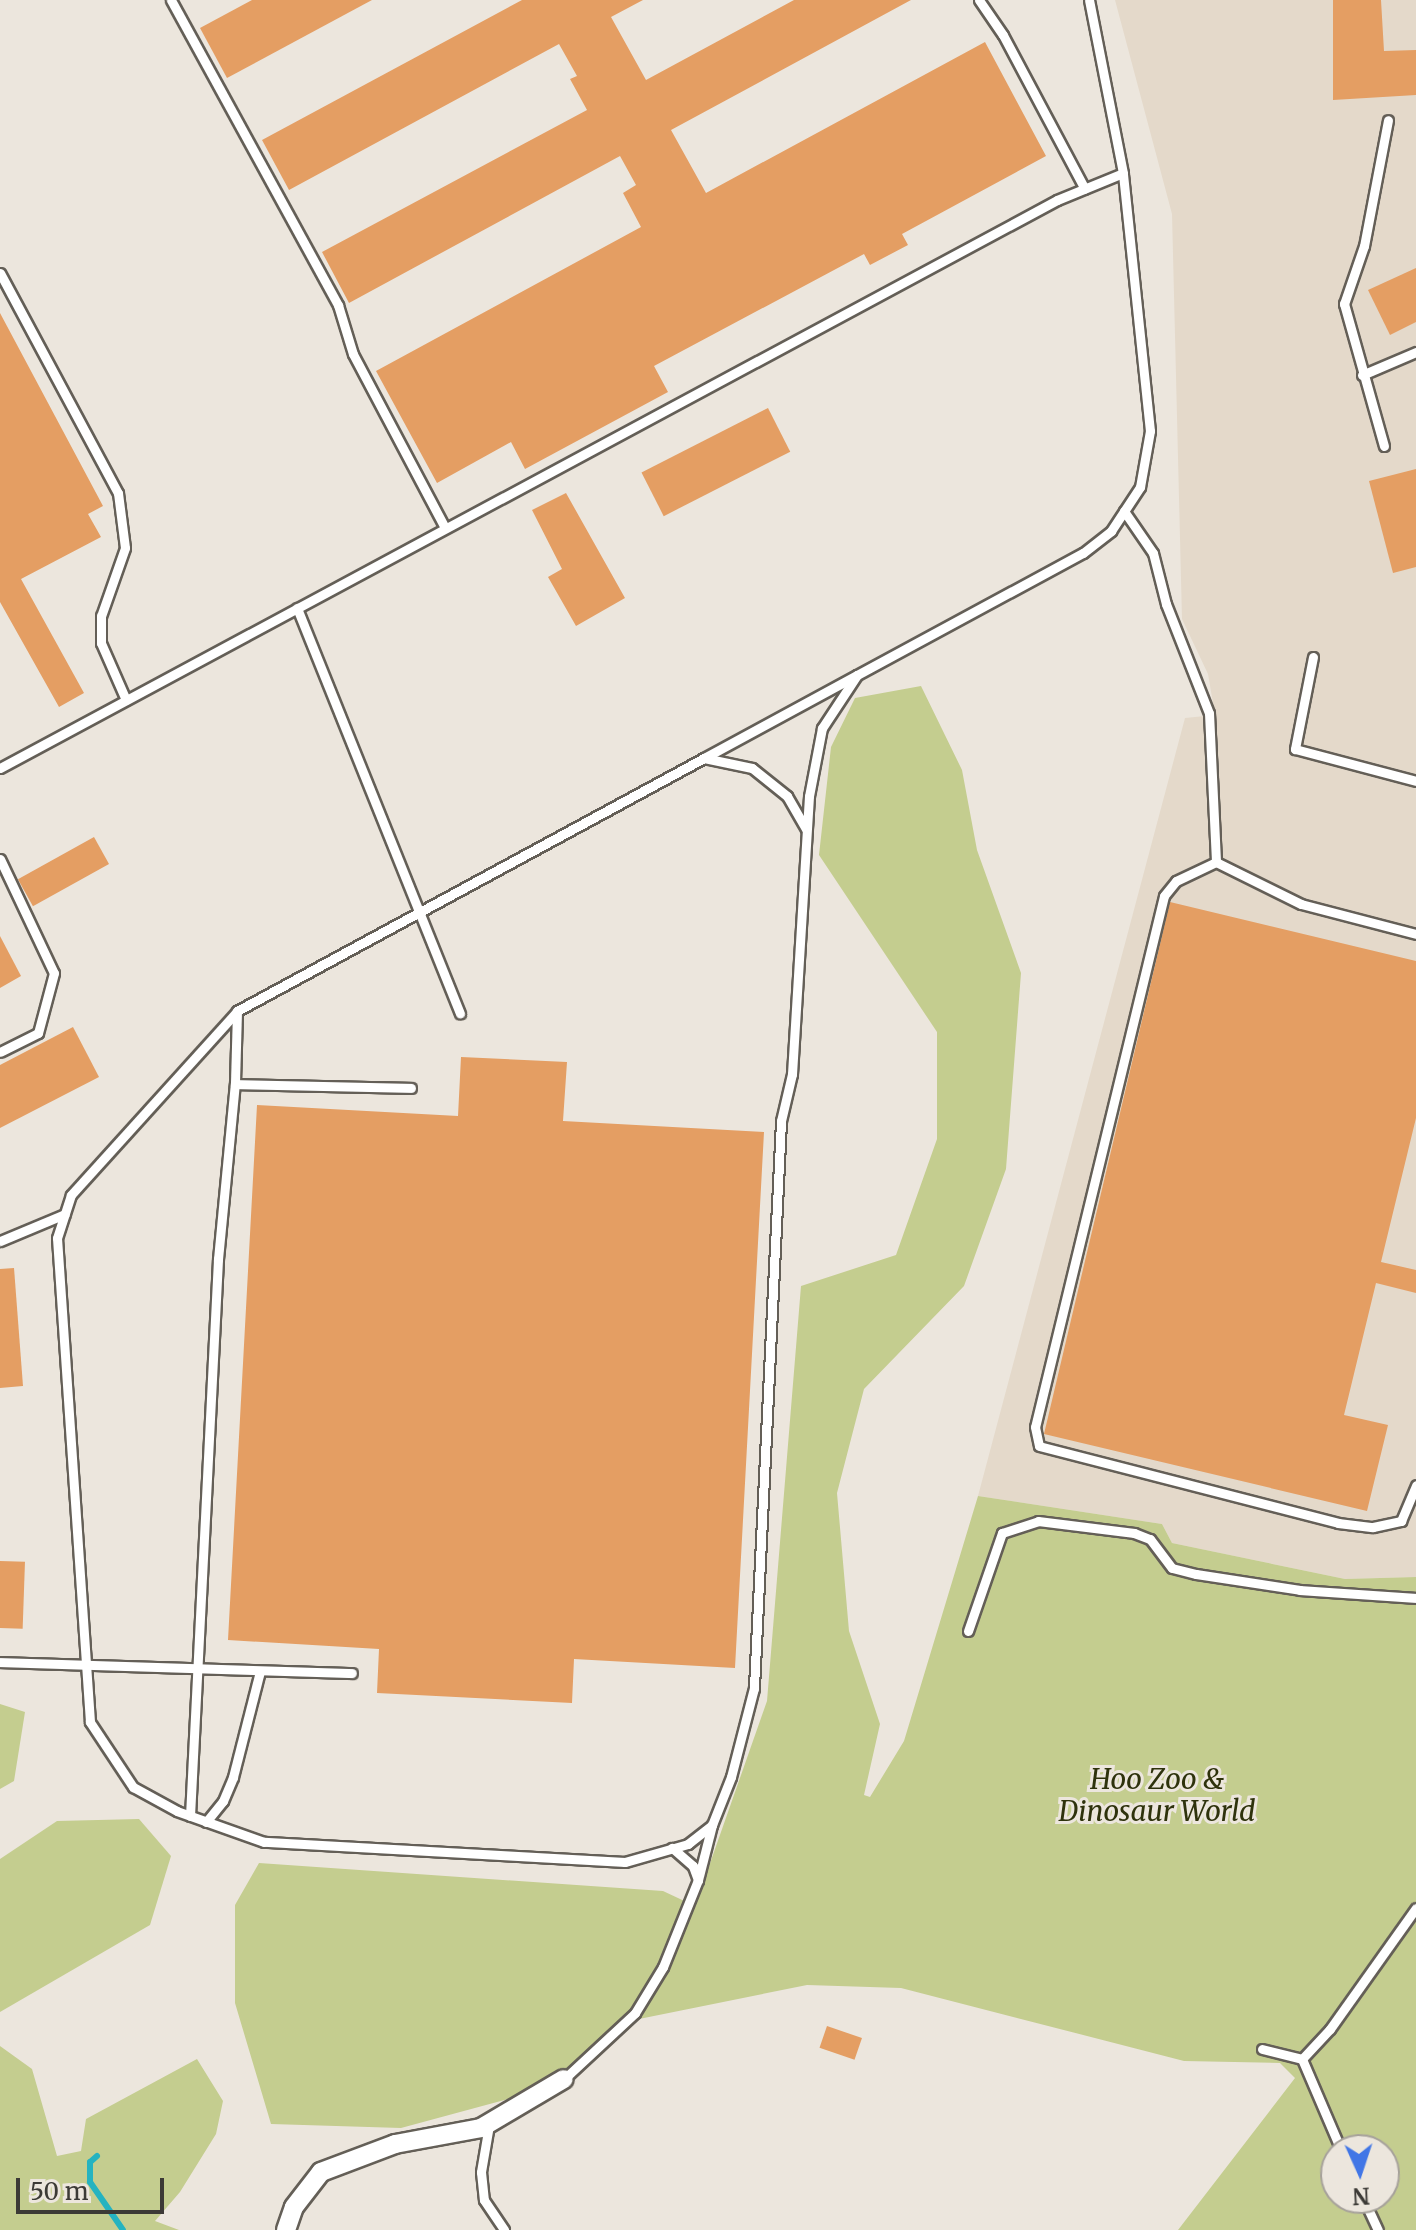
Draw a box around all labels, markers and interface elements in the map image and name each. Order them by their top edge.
park label: Hoo Zoo & Dinosaur World [1059,1762,1255,1828]
north arrow [1320,2134,1400,2214]
scale bar [20,2162,168,2212]
text: 50 m [30,2176,89,2207]
text: N [1352,2182,1371,2210]

